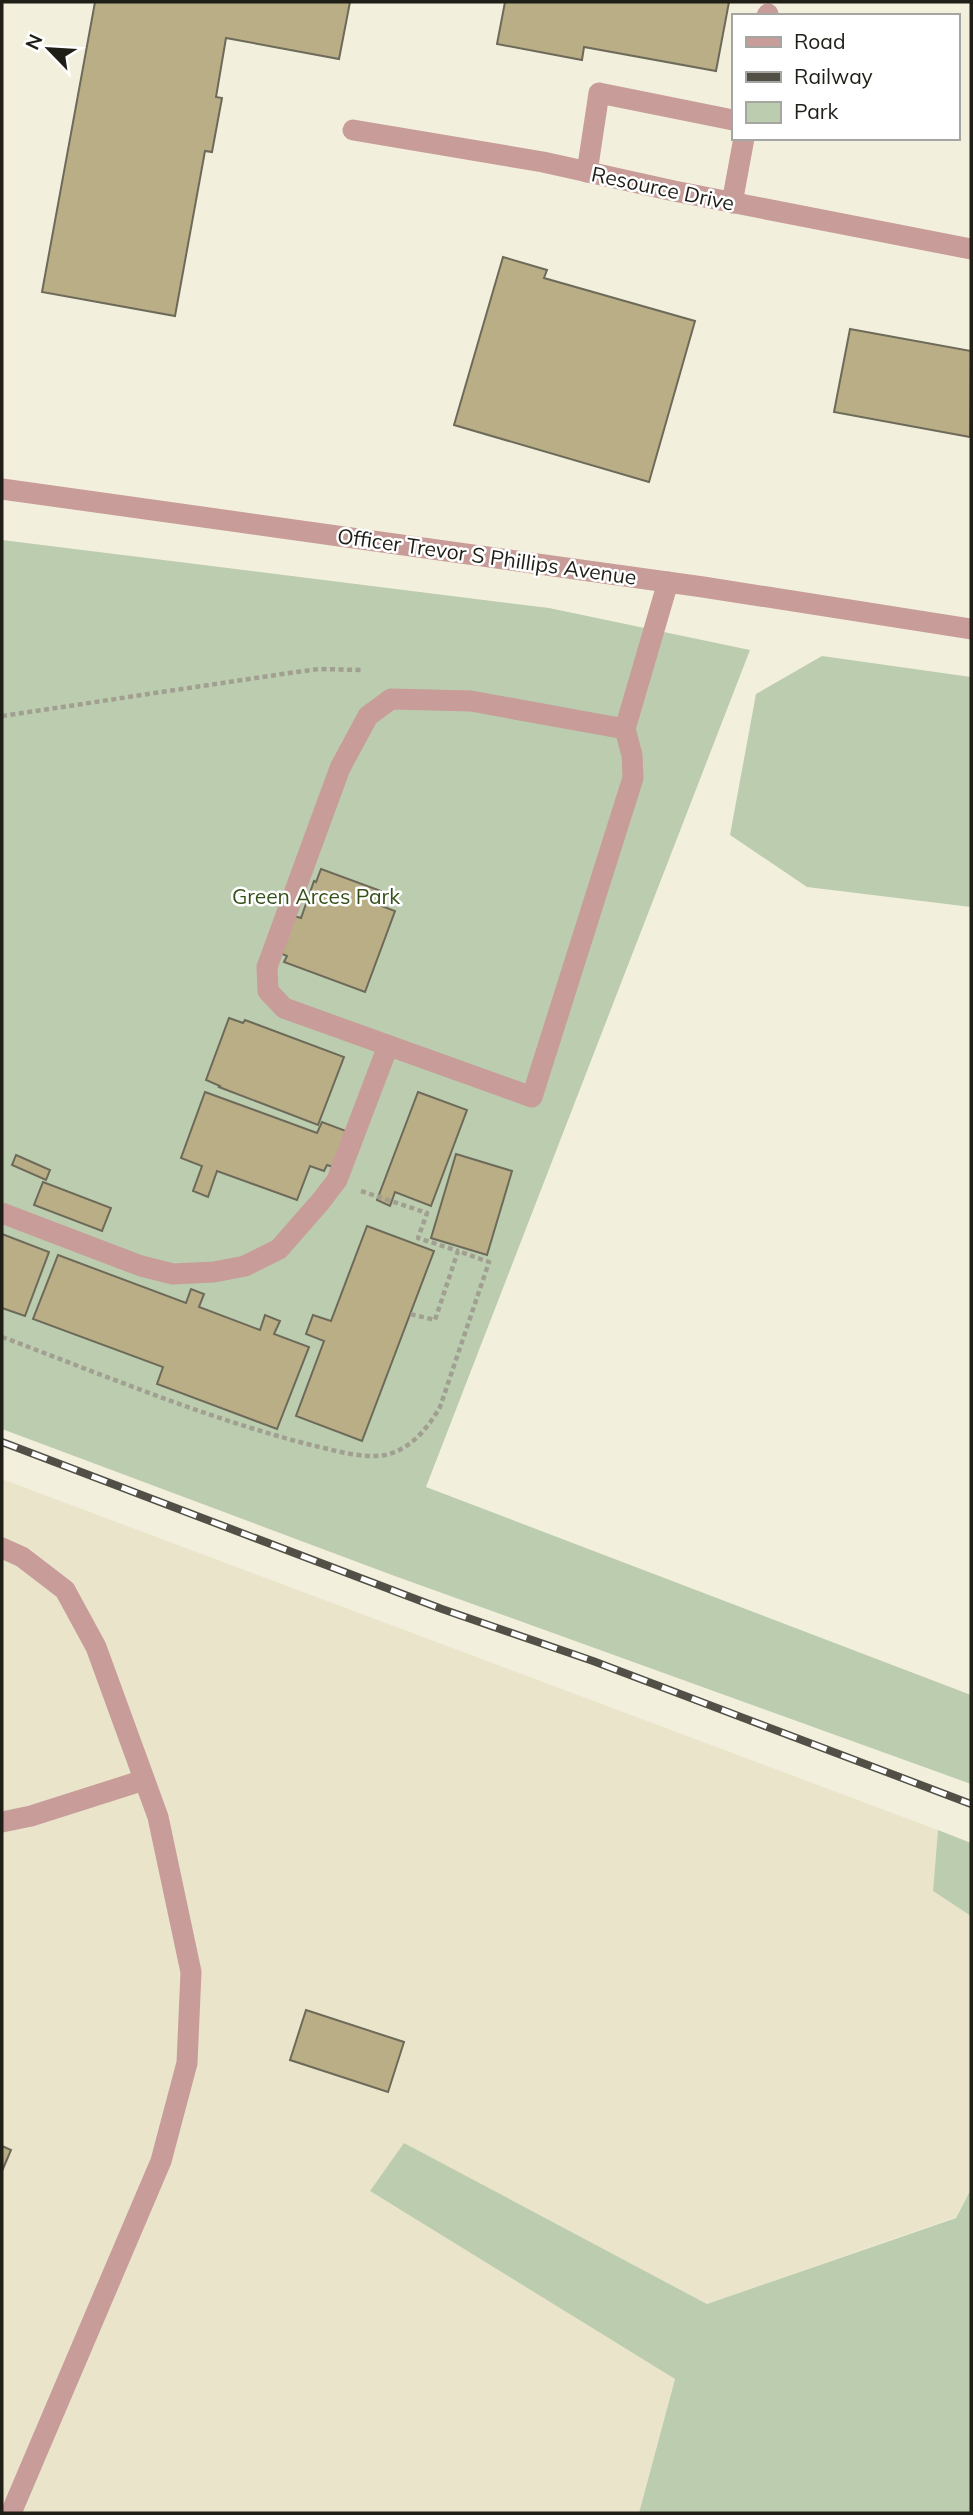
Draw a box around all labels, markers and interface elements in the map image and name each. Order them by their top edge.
north arrow [14,14,84,84]
legend [732,14,959,140]
text: Road [794,28,845,54]
text: N [20,30,48,53]
text: Railway [794,63,873,89]
text: Park [794,98,838,124]
street label: Resource Drive [589,160,737,216]
street label: Officer Trevor S Phillips Avenue [336,522,638,590]
park label: Green Arces Park [232,883,400,909]

